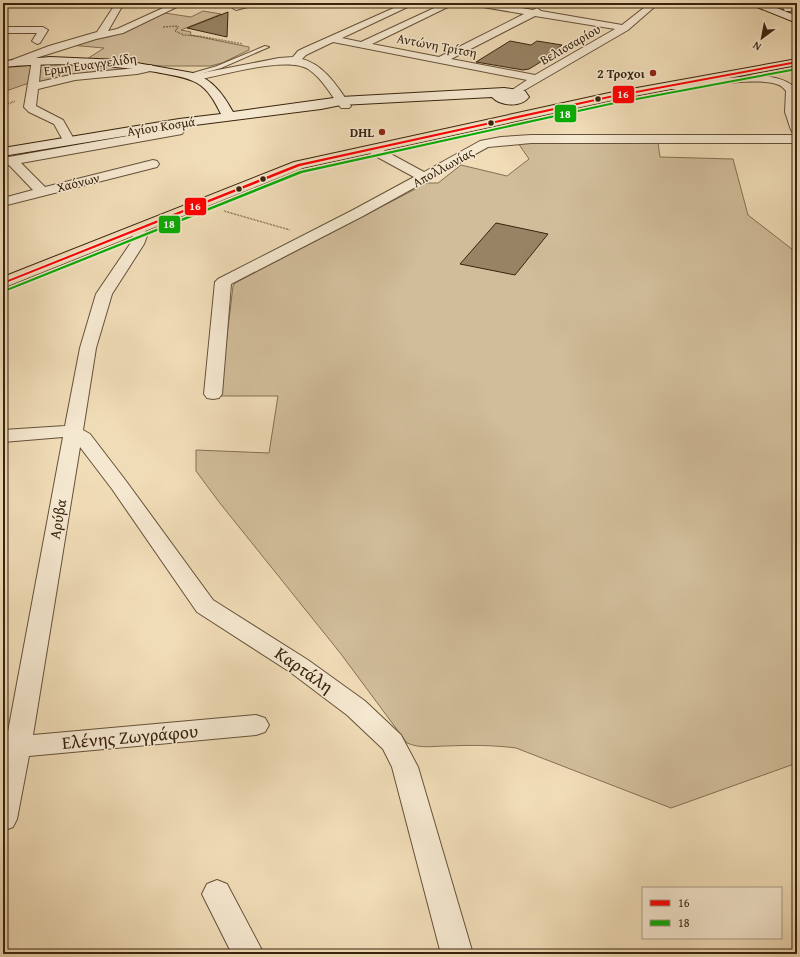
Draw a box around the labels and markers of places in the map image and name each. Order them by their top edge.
place label: 2 Τροχοι [597,64,646,83]
marker: 2 Τροχοι [648,68,658,78]
unlabelled marker [593,94,603,104]
unlabelled marker [486,118,496,128]
place label: DHL [350,123,374,142]
marker: DHL [377,127,387,137]
unlabelled marker [258,174,268,184]
unlabelled marker [234,184,244,194]

